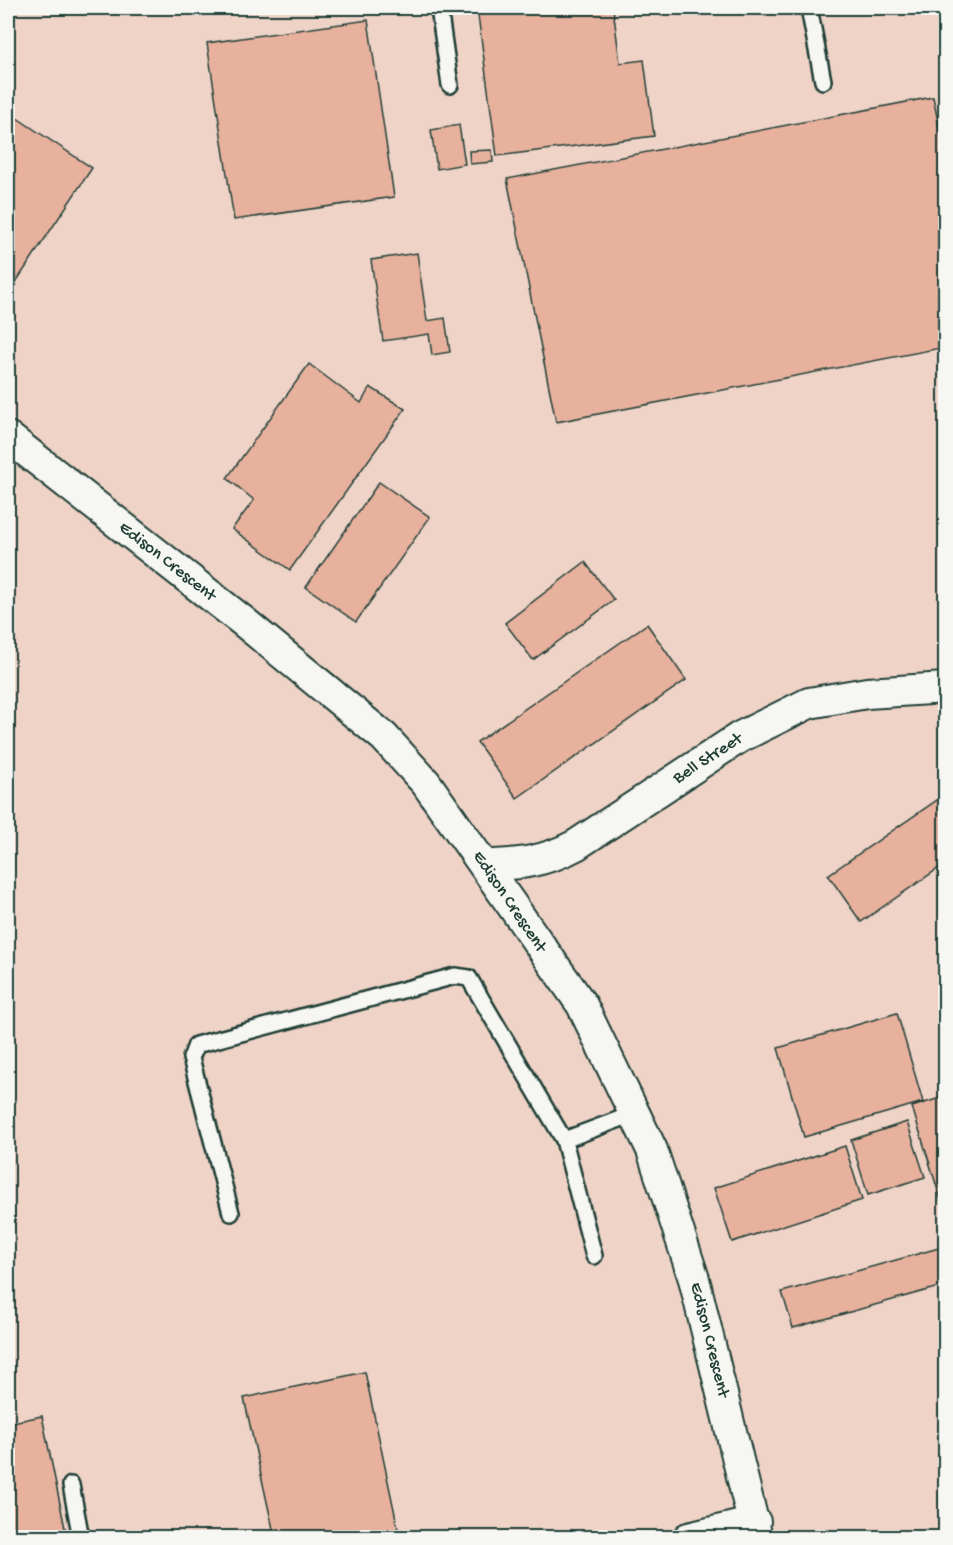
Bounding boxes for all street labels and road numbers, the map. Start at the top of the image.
street label: Edison Crescent [114,517,221,608]
street label: Bell Street [668,728,748,790]
street label: Edison Crescent [467,847,552,958]
street label: Edison Crescent [685,1280,734,1401]

